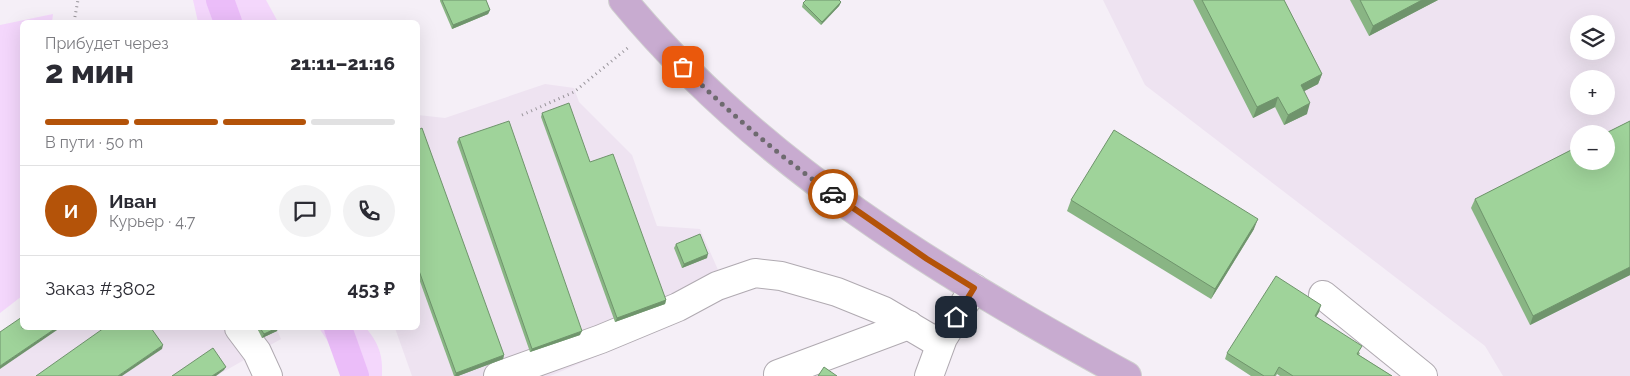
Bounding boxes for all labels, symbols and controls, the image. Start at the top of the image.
map controls [1570,15,1615,170]
button: layers [1570,15,1615,60]
text: Прибудет через [45,34,169,53]
pin [662,46,704,88]
text: 21:11–21:16 [290,52,395,74]
text: 2 мин [45,53,134,90]
icon: bag [669,53,697,81]
button: + [1570,70,1615,115]
button: − [1570,125,1615,170]
text: В пути · 50 m [45,133,143,152]
courier [808,169,858,219]
icon: car [819,180,847,208]
button: chat [279,185,331,237]
button: phone [343,185,395,237]
text: Иван [109,190,157,212]
text: И [64,200,78,222]
text: Курьер · 4.7 [109,212,195,231]
text: Заказ #3802 [45,277,155,299]
text: 453 ₽ [347,277,395,299]
pin [935,296,977,338]
icon: home [942,303,970,331]

